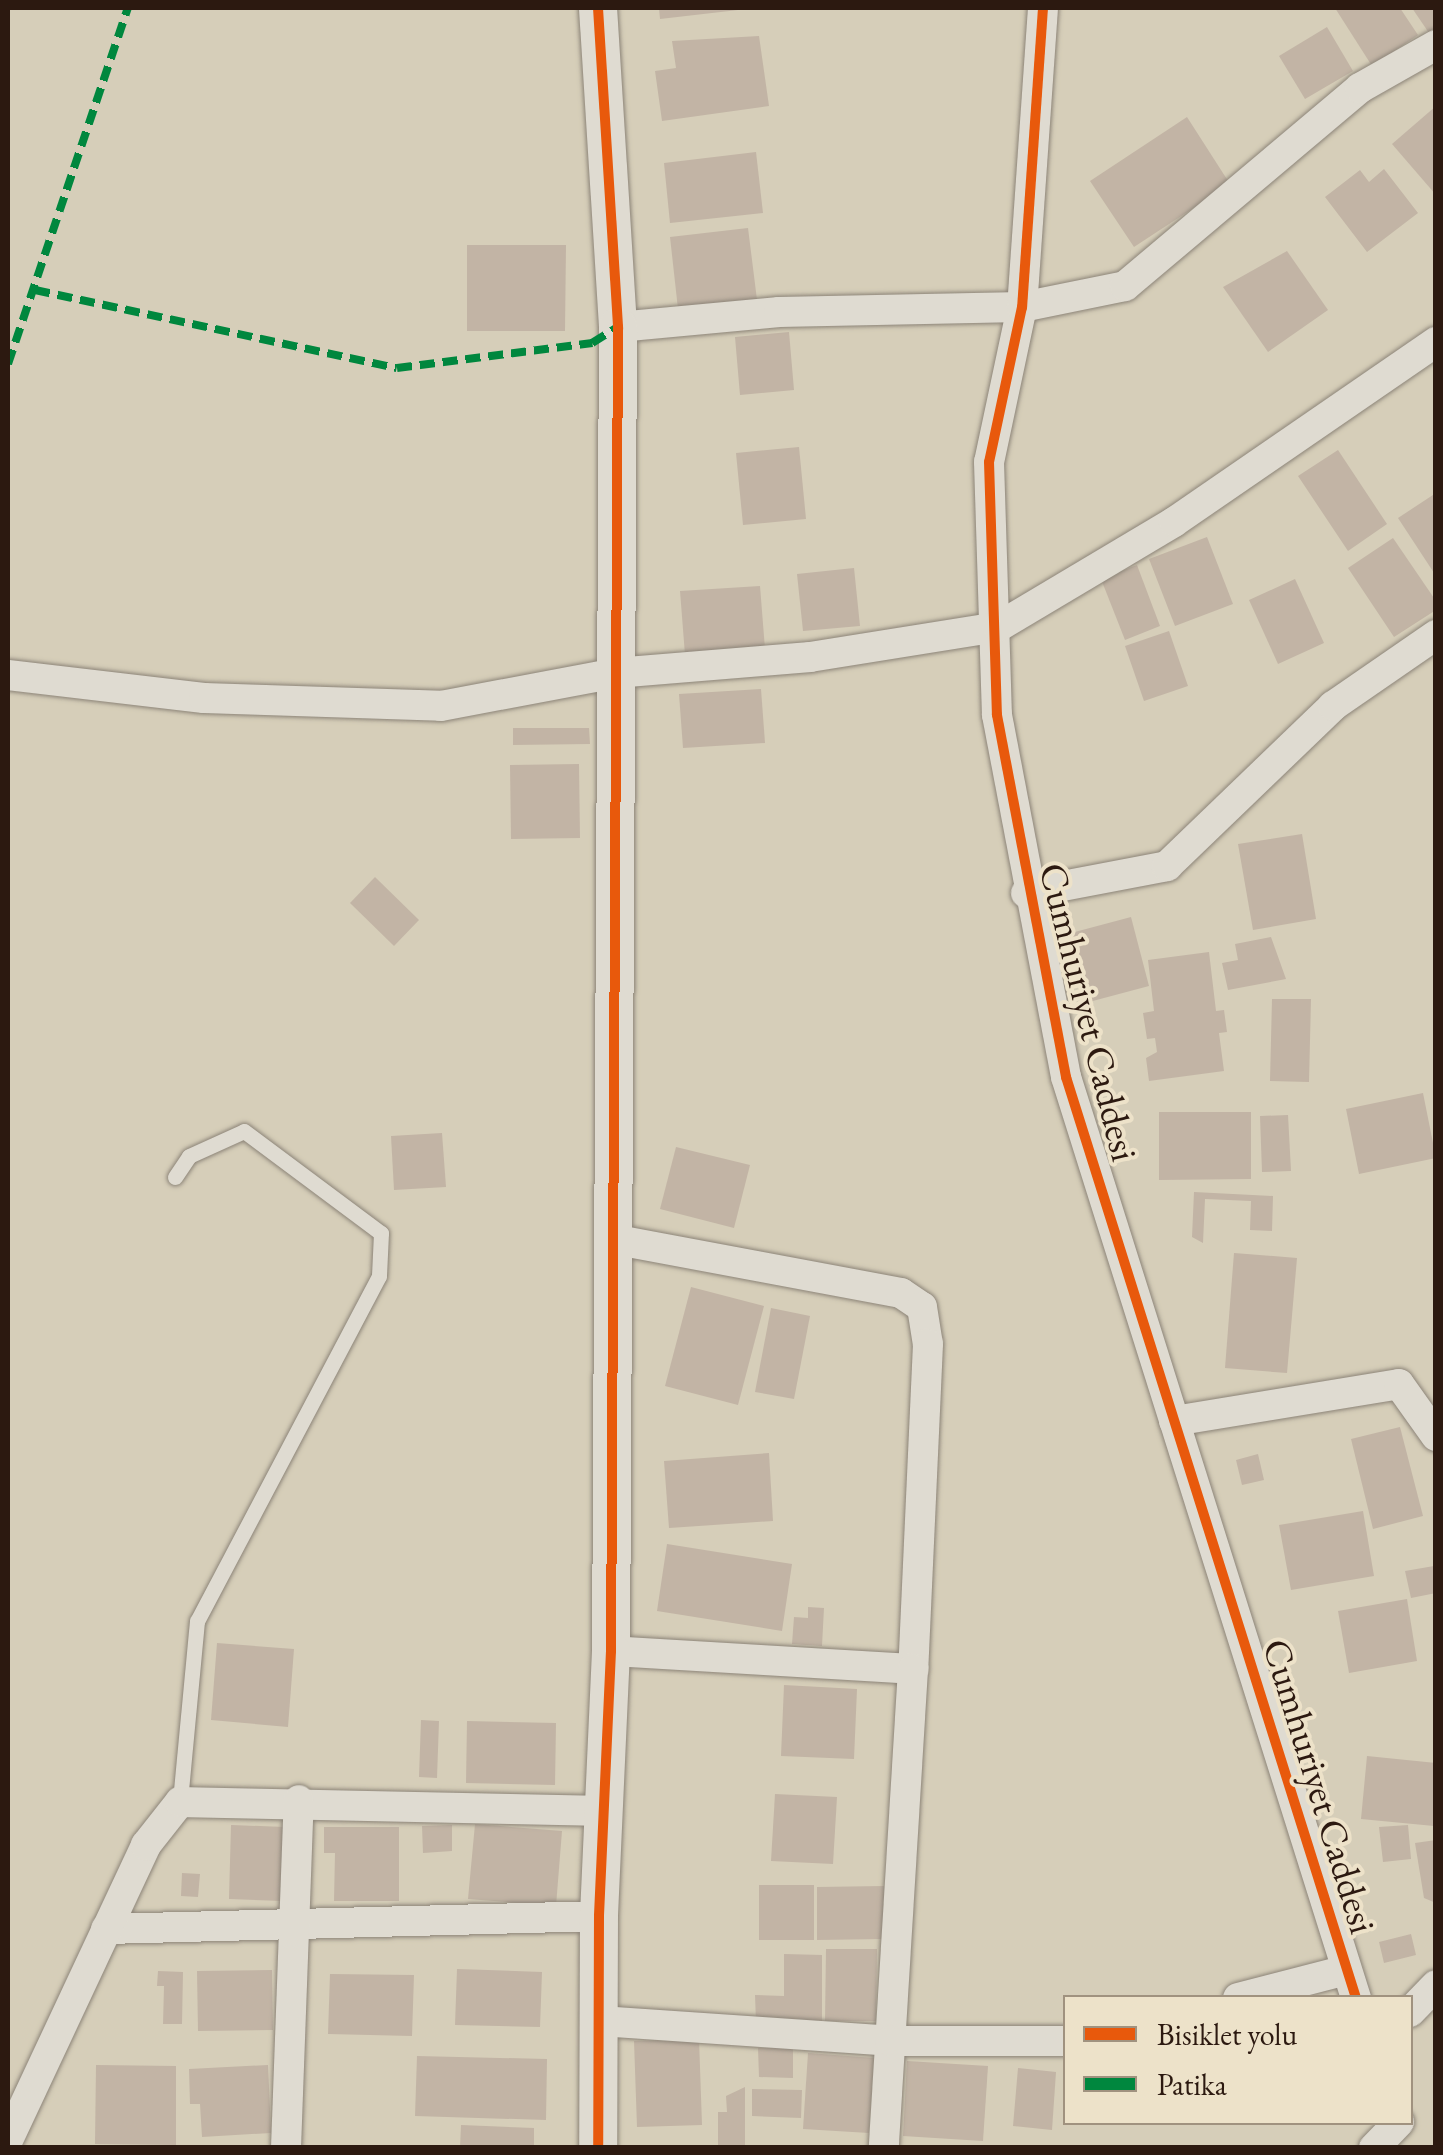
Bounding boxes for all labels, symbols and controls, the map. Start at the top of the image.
street label: Cumhuriyet Caddesi [1030,858,1148,1166]
street label: Cumhuriyet Caddesi [1254,1633,1386,1939]
legend [1063,1995,1413,2125]
text: Bisiklet yolu [1157,2015,1297,2054]
text: Patika [1157,2065,1227,2104]

